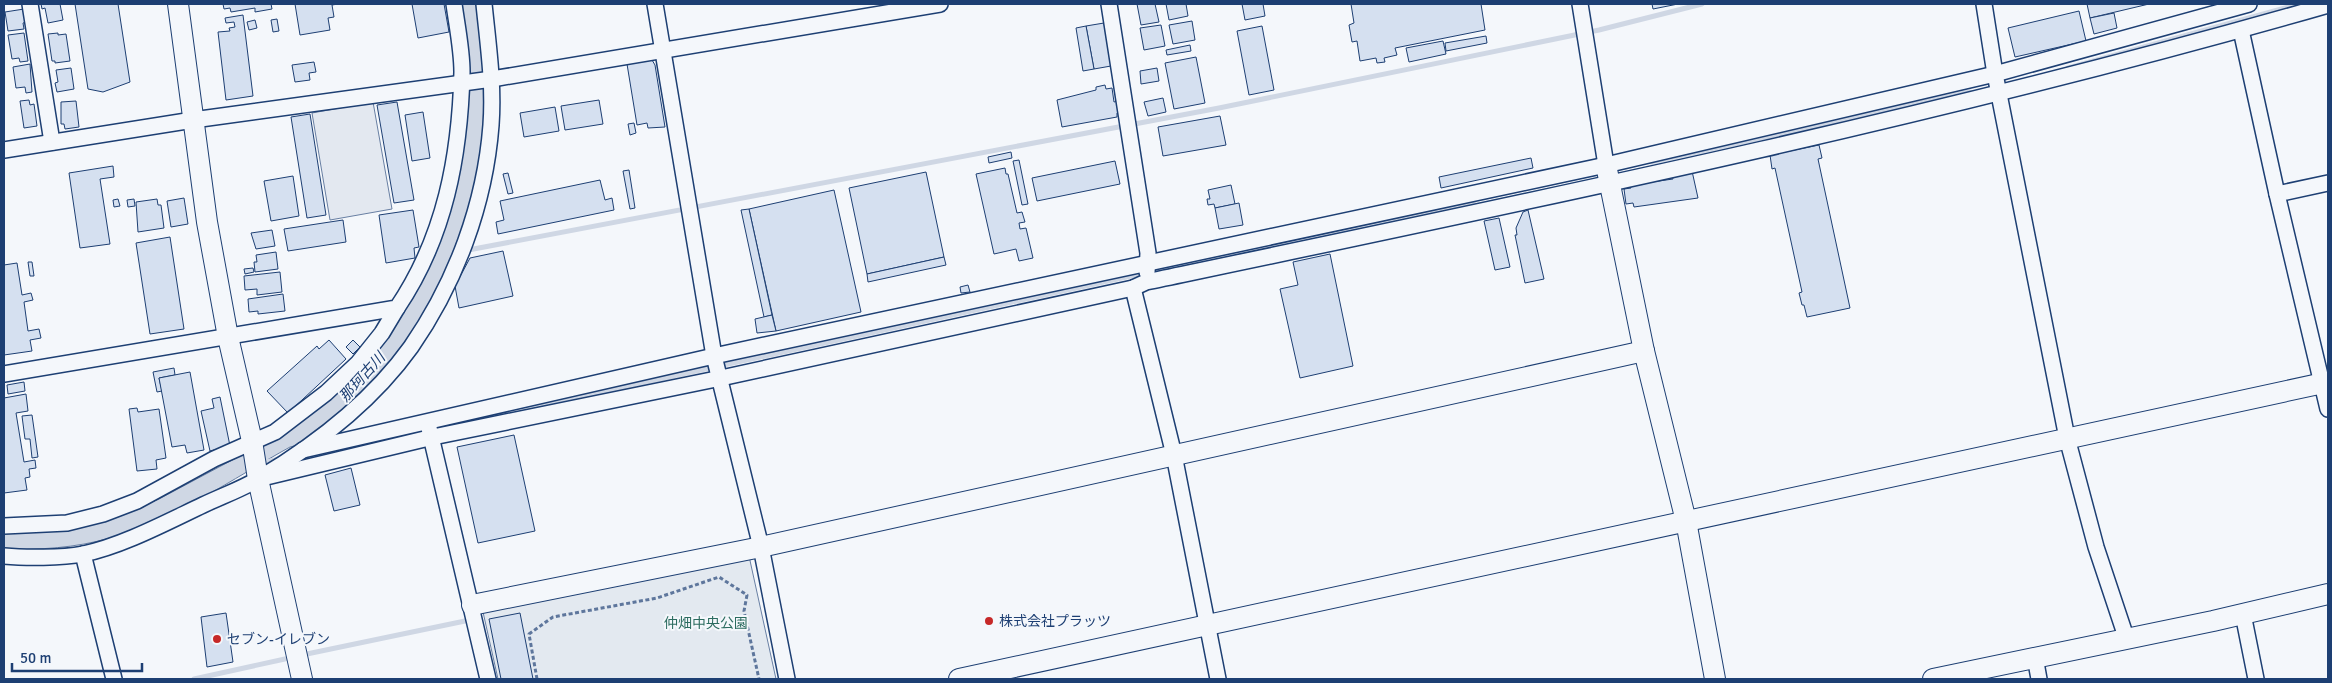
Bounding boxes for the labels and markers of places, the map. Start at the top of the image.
place label: 株式会社プラッツ [999,613,1111,630]
marker: 株式会社プラッツ [983,615,995,627]
place label: セブン-イレブン [227,631,330,648]
marker: セブン-イレブン [211,633,223,645]

